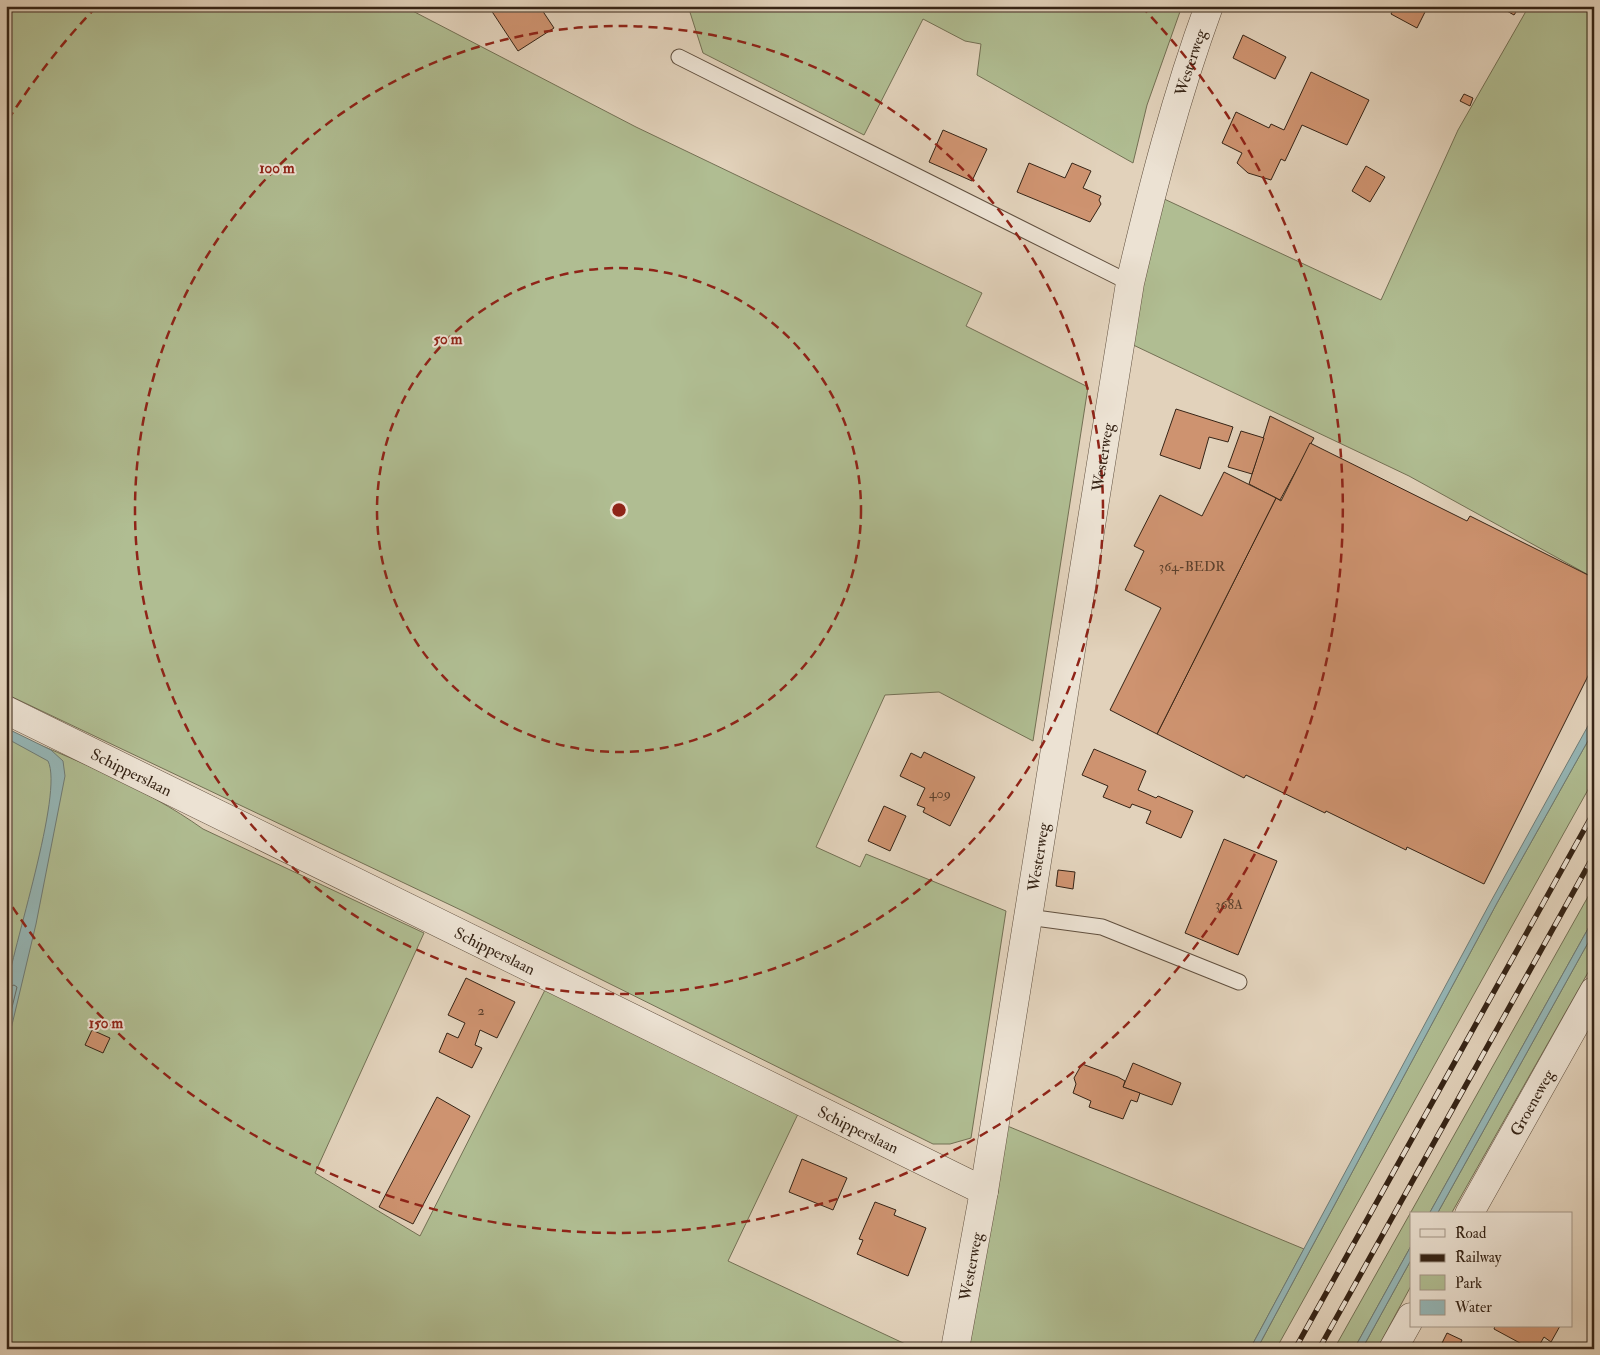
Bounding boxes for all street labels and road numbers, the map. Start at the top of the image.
street label: Westerweg [1170,25,1211,99]
street label: Westerweg [1087,420,1119,494]
street label: Schipperslaan [87,744,175,801]
street label: Westerweg [1023,820,1054,894]
street label: Schipperslaan [451,923,538,980]
street label: Groeneweg [1506,1065,1560,1140]
street label: Schipperslaan [814,1102,902,1158]
street label: Westerweg [955,1230,987,1303]

